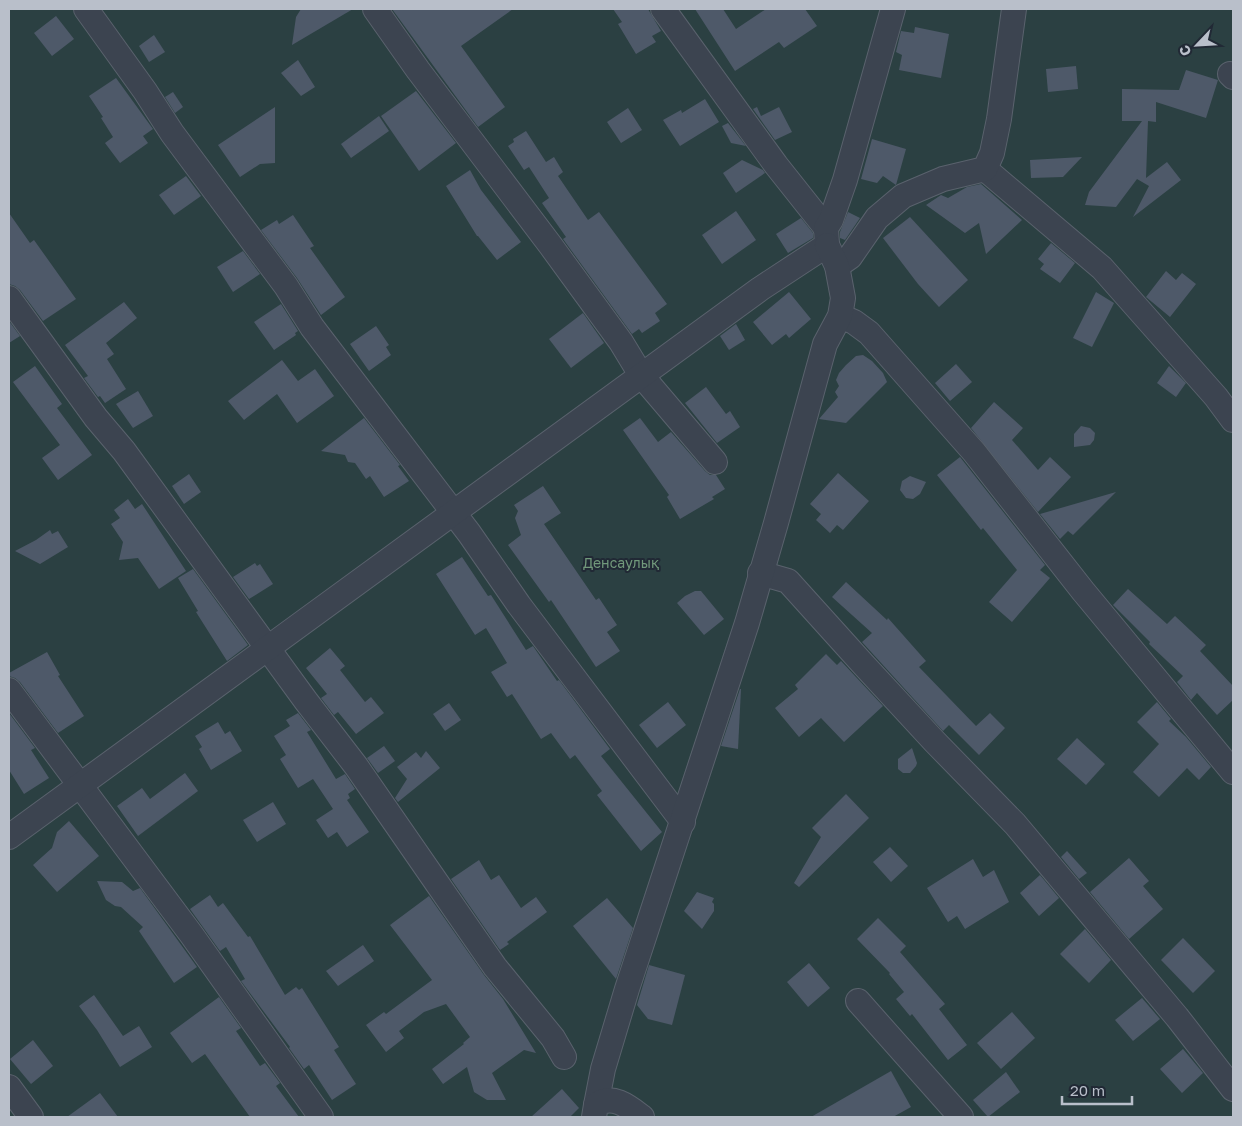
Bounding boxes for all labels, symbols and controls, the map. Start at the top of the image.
north arrow [1172,20,1222,70]
text: С [1175,43,1195,59]
park label: Денсаулық [583,554,659,571]
scale bar [1062,1074,1132,1106]
text: 20 m [1070,1081,1105,1099]

